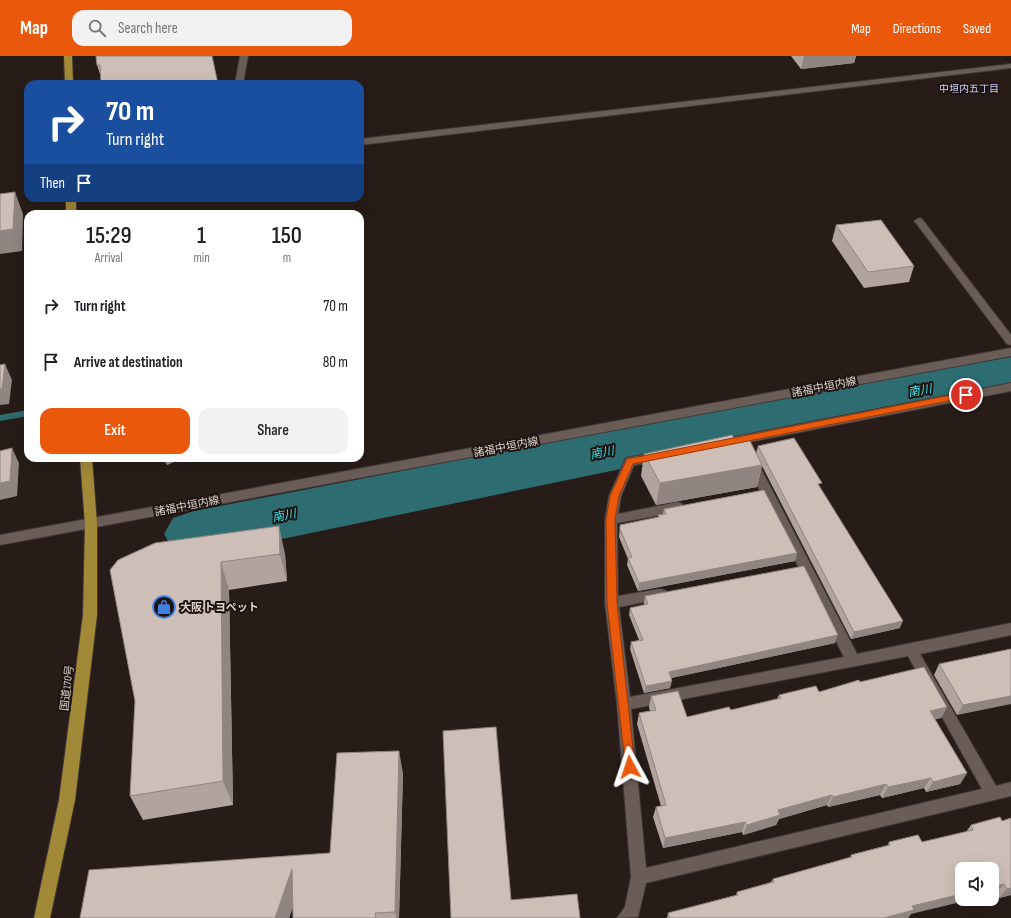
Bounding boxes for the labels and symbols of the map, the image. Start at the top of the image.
district label: 中垣内五丁目 [939,83,999,95]
street label: 諸福中垣内線 [790,374,858,400]
pin [949,378,983,412]
water label: 南川 [907,381,935,400]
street label: 諸福中垣内線 [472,434,540,460]
water label: 南川 [589,443,617,463]
street label: 諸福中垣内線 [153,493,221,519]
water label: 南川 [271,506,299,526]
shop icon: 大阪 トヨペット [151,594,177,620]
place label: 大阪 トヨペット [180,601,259,614]
street label: 国道170号 [58,664,76,712]
position arrow [609,746,651,788]

